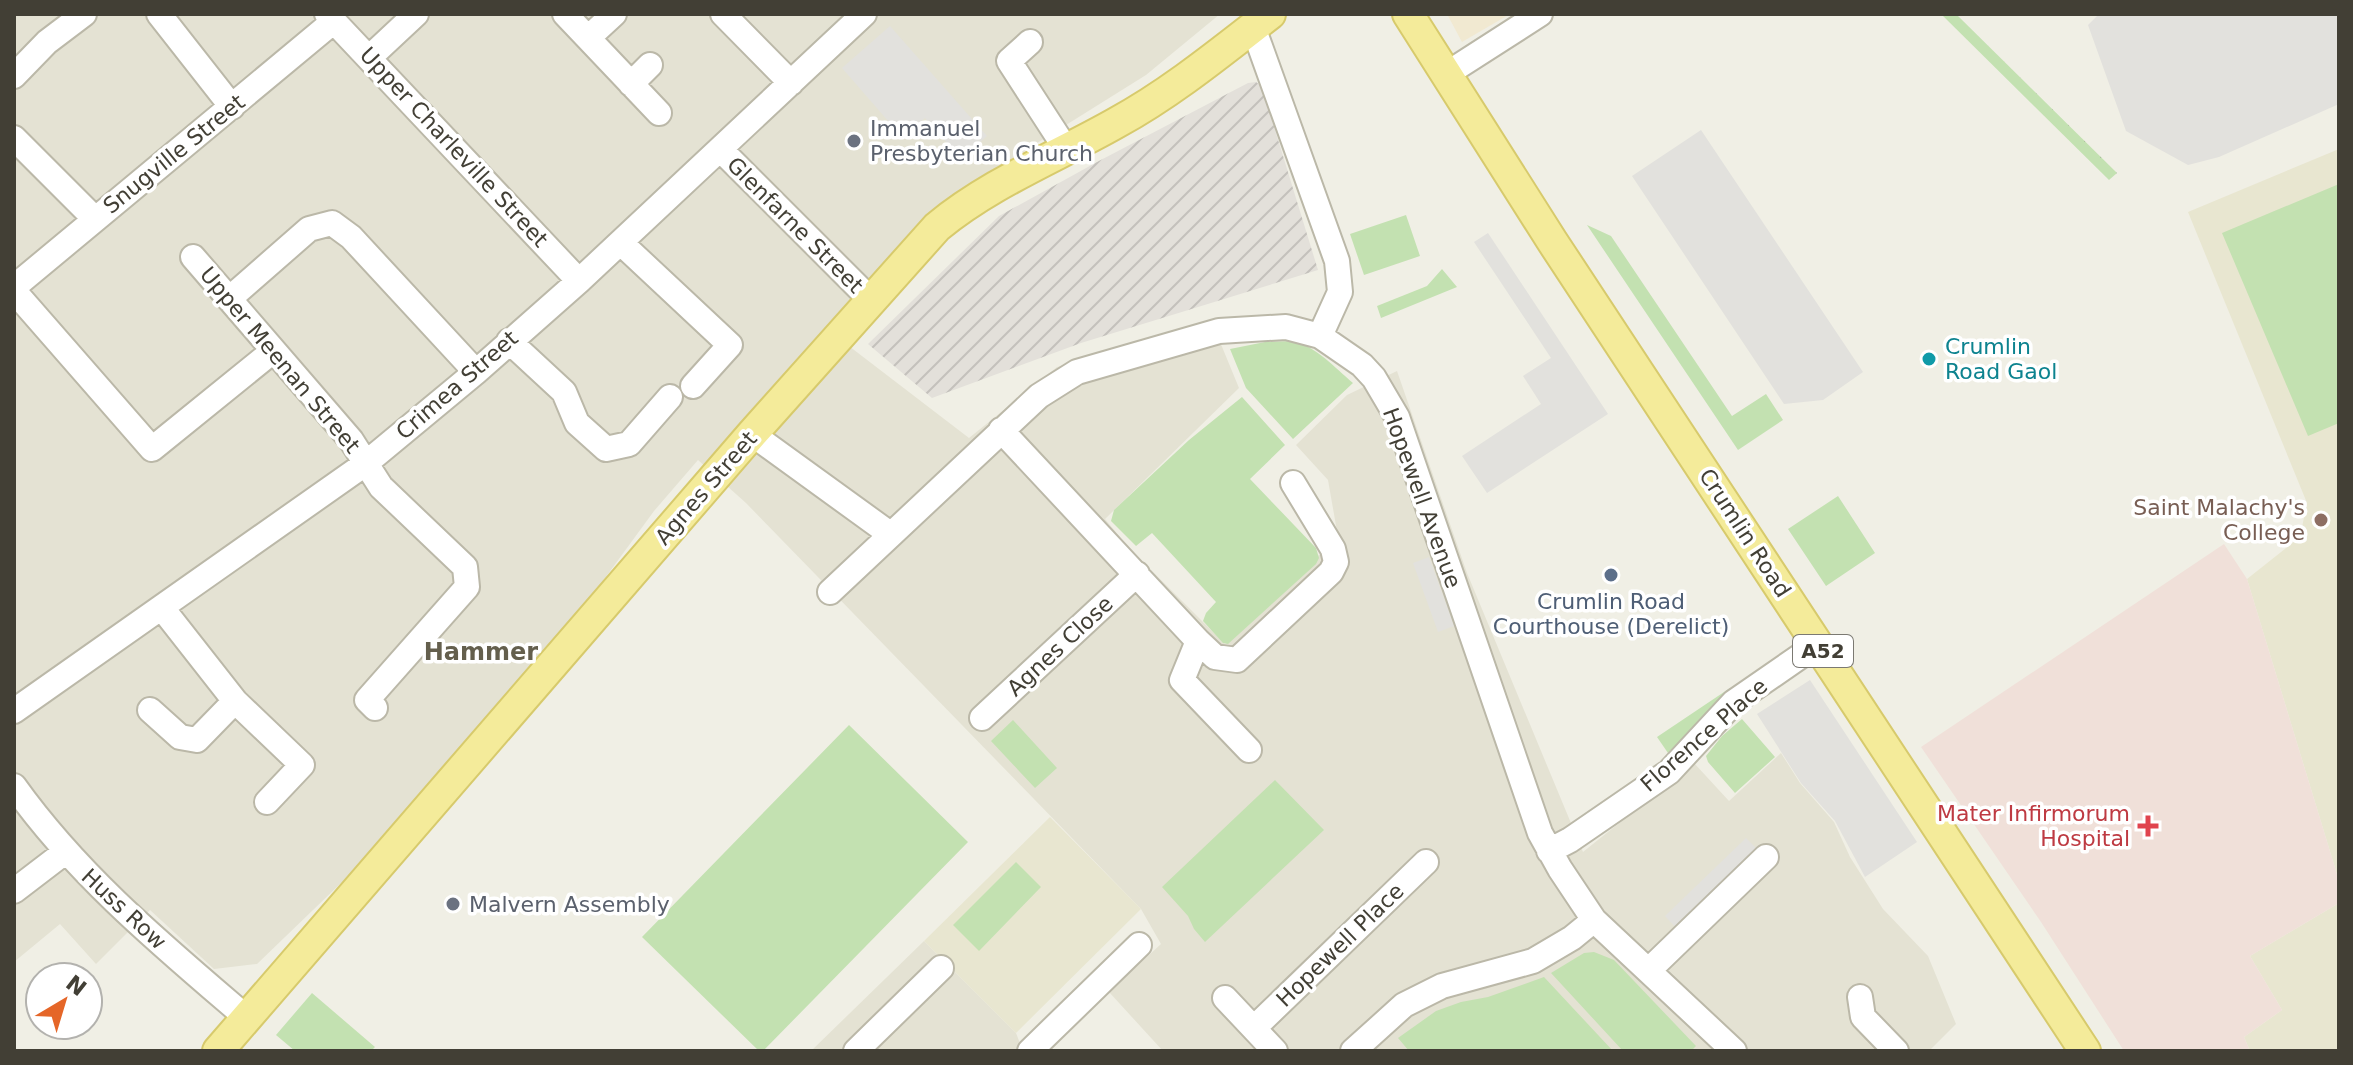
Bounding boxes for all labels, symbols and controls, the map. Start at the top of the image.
street label: Upper Charleville Street [355,42,553,252]
street label: Snugville Street [98,89,250,219]
place label: Immanuel Presbyterian Church [870,116,1093,166]
marker: Immanuel Presbyterian Church [845,132,863,150]
street label: Glenfarne Street [722,152,868,298]
street label: Upper Meenan Street [195,262,365,458]
street label: Crimea Street [391,325,523,445]
place label: Crumlin Road Gaol [1945,334,2057,384]
marker: Crumlin Road Gaol [1920,350,1938,368]
street label: Hopewell Avenue [1378,404,1466,592]
street label: Agnes Street [650,426,762,550]
street label: Crumlin Road [1694,464,1796,602]
place label: Saint Malachy's College [2133,495,2305,545]
marker: Saint Malachy's College [2312,511,2330,529]
marker: Crumlin Road Courthouse (Derelict) [1602,566,1620,584]
place label: Crumlin Road Courthouse (Derelict) [1493,589,1729,639]
street label: Agnes Close [1002,591,1118,701]
road number: A52 [1793,635,1853,667]
district label: Hammer [424,638,538,666]
street label: Florence Place [1636,673,1772,797]
place label: Mater Infirmorum Hospital [1937,801,2130,851]
marker: Mater Infirmorum Hospital [2137,815,2159,837]
street label: Huss Row [77,864,171,954]
street label: Hopewell Place [1271,878,1409,1012]
place label: Malvern Assembly [469,892,670,917]
marker: Malvern Assembly [444,895,462,913]
north arrow [24,961,104,1041]
text: N [61,970,91,1001]

